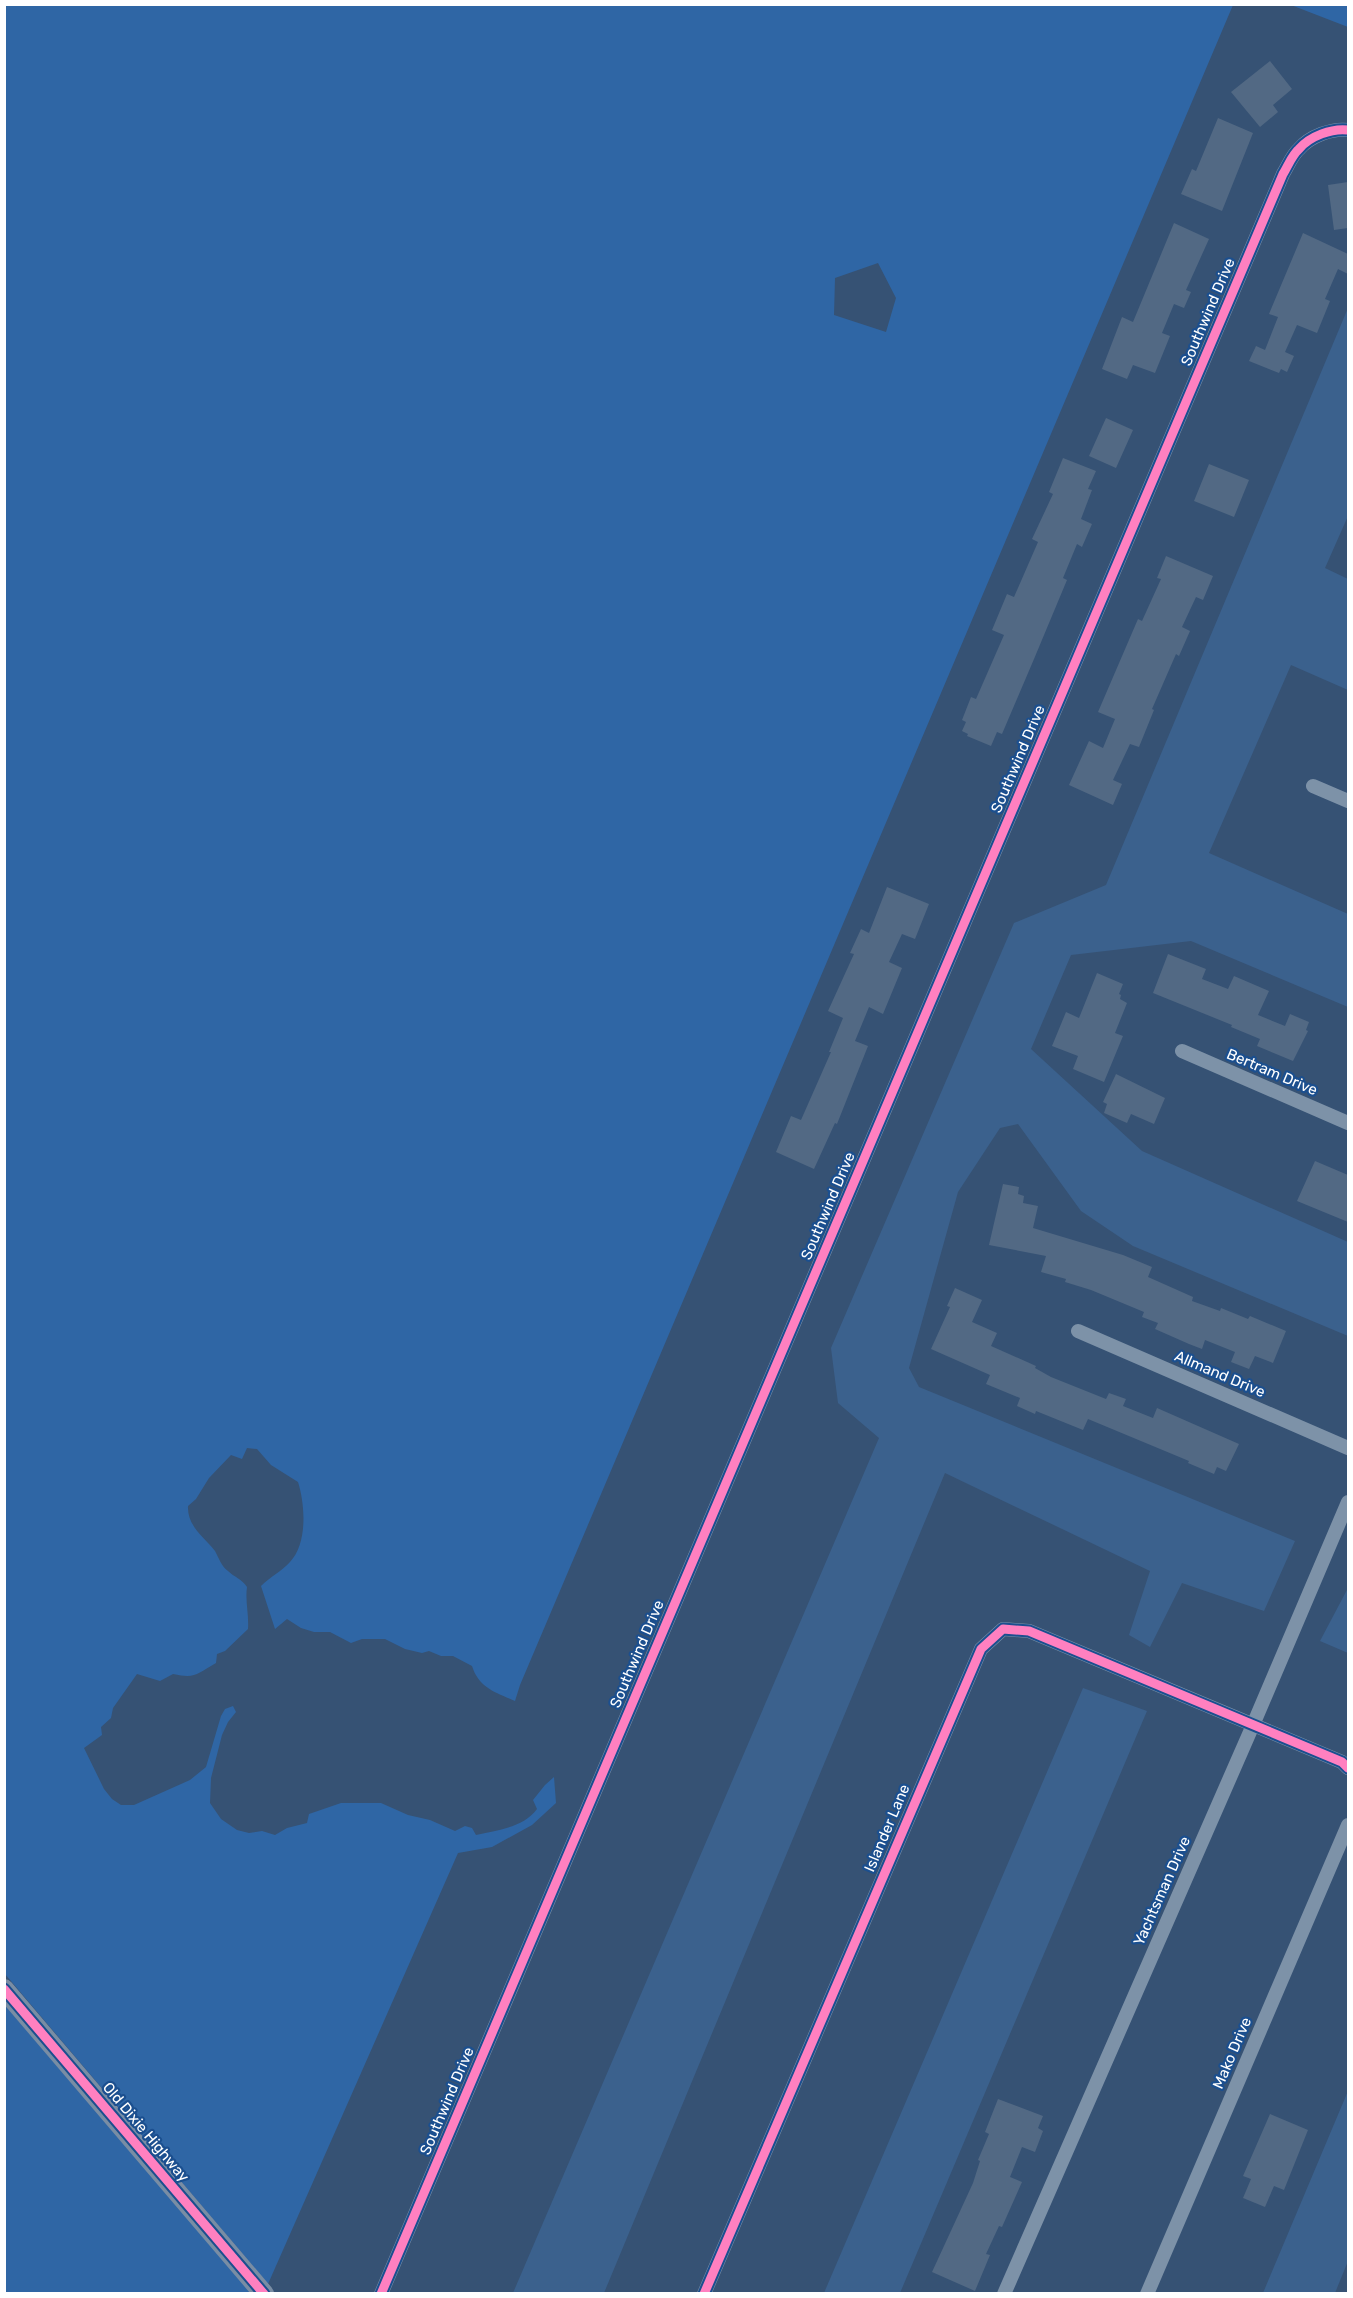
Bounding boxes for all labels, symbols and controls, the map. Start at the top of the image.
street label: Southwind Drive [1177,255,1239,369]
street label: Southwind Drive [987,702,1049,816]
street label: Bertram Drive [1224,1045,1320,1099]
street label: Southwind Drive [797,1149,859,1263]
street label: Allmand Drive [1172,1347,1268,1401]
street label: Southwind Drive [606,1597,668,1711]
street label: Islander Lane [860,1782,914,1874]
street label: Yachtsman Drive [1130,1834,1194,1948]
street label: Mako Drive [1209,2015,1255,2091]
street label: Southwind Drive [416,2044,478,2158]
street label: Old Dixie Highway [99,2078,193,2186]

